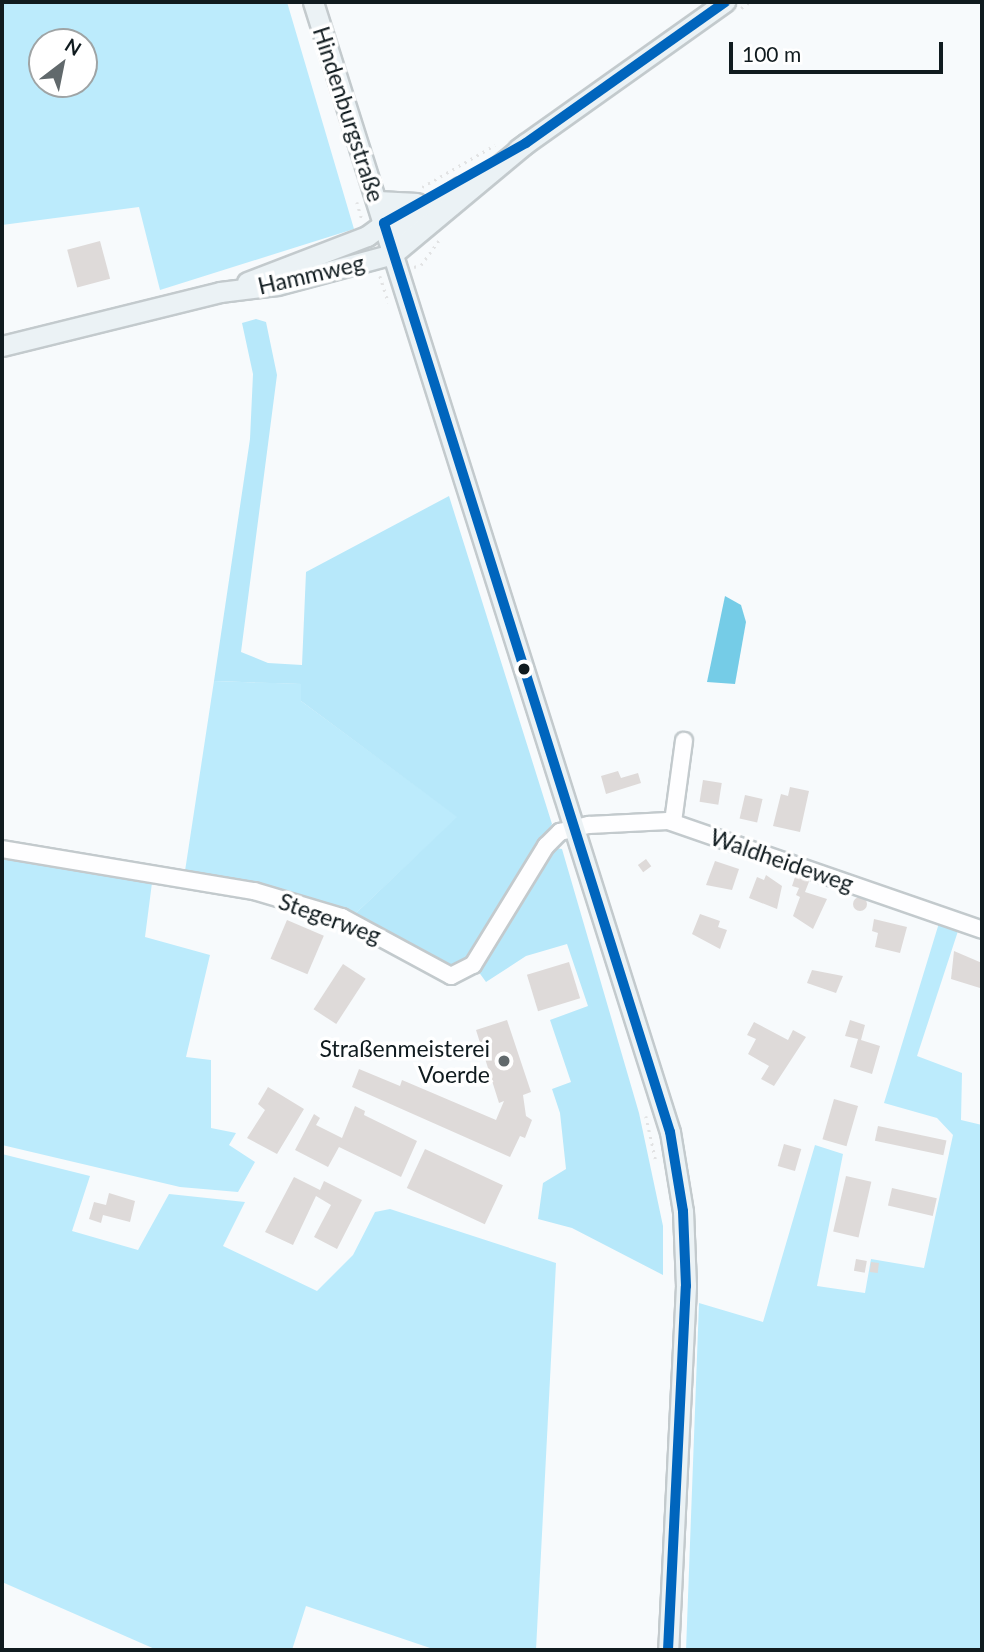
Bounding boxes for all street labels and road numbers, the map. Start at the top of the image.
street label: Hindenburgstraße [308,23,390,205]
street label: Hammweg [255,248,367,300]
street label: Waldheideweg [707,823,857,897]
street label: Stegerweg [275,887,385,949]

